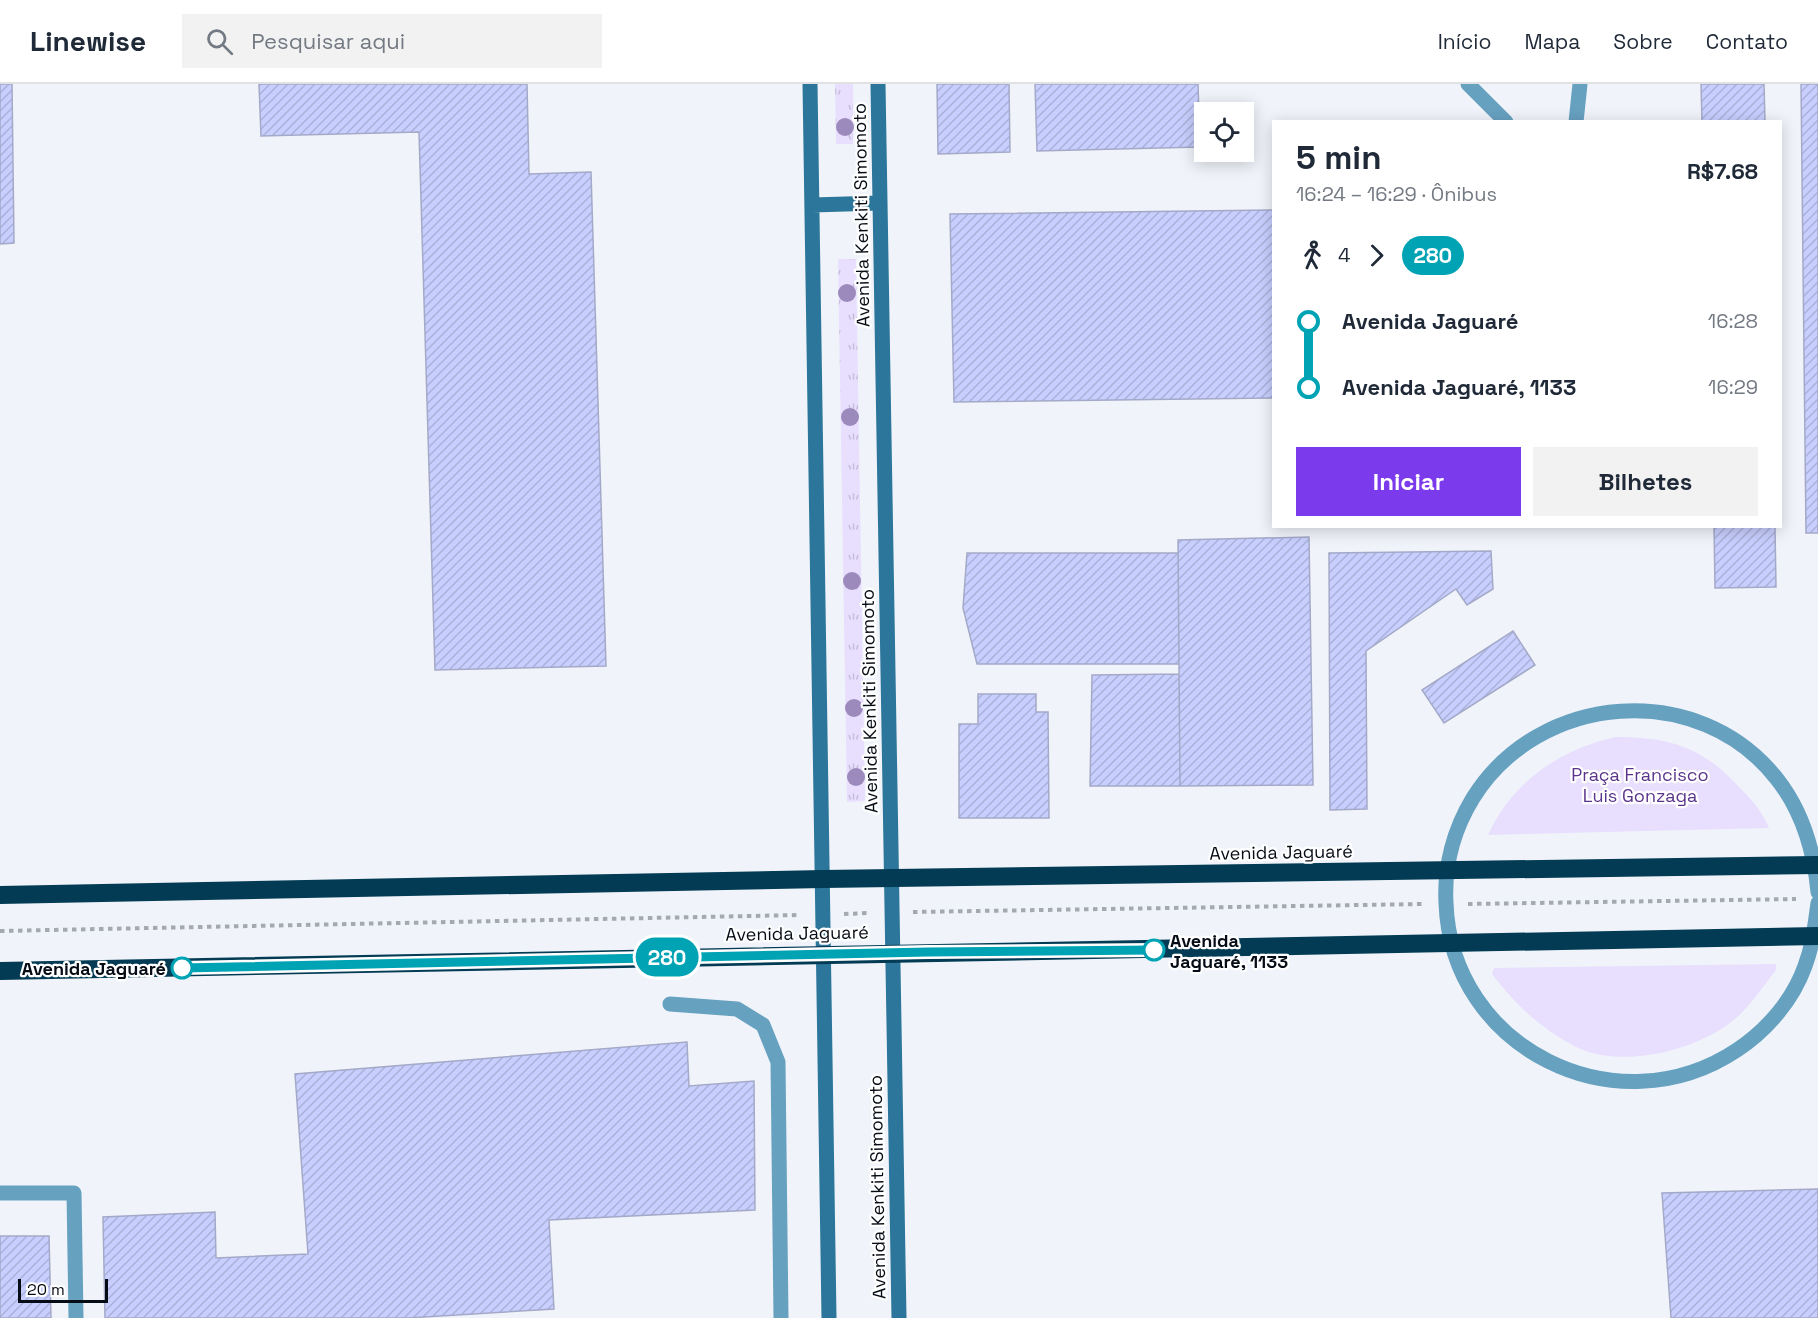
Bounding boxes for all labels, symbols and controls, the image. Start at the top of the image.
search box [182,14,602,68]
text: Linewise [30,23,146,59]
icon: search [203,25,236,58]
text: Pesquisar aqui [251,27,405,55]
text: Início [1438,28,1491,55]
text: Mapa [1524,28,1580,55]
text: Sobre [1613,28,1673,55]
text: Contato [1706,28,1788,55]
map controls [1194,102,1254,162]
button: locate [1194,102,1254,162]
street label: Avenida Kenkiti Simomoto [848,103,874,327]
text: 5 min [1296,137,1381,179]
text: R$7.68 [1687,157,1758,185]
text: 16:24 – 16:29 · Ônibus [1296,181,1497,207]
icon: walk [1296,239,1329,272]
icon: forward [1360,239,1393,272]
text: 4 [1338,242,1351,268]
text: 280 [1414,242,1452,269]
text: Avenida Jaguaré [1342,307,1518,335]
text: 16:28 [1708,308,1758,334]
text: Avenida Jaguaré, 1133 [1342,373,1576,401]
text: 16:29 [1708,374,1758,400]
button: Iniciar [1296,447,1521,516]
button: Bilhetes [1533,447,1758,516]
street label: Avenida Kenkiti Simomoto [856,589,882,813]
park label: Praça Francisco Luis Gonzaga [1571,763,1709,807]
street label: Avenida Jaguaré [1209,839,1353,865]
street label: Avenida Jaguaré [725,920,869,946]
place label: Avenida Jaguaré, 1133 [1170,929,1288,973]
line badge: 280 [632,938,702,976]
marker: Avenida Jaguaré, 1133 [1143,939,1165,961]
text: 280 [648,944,686,971]
place label: Avenida Jaguaré [22,957,166,980]
marker: Avenida Jaguaré [171,957,193,979]
street label: Avenida Kenkiti Simomoto [864,1075,890,1299]
scale bar [18,1276,108,1304]
text: 20 m [27,1279,65,1300]

